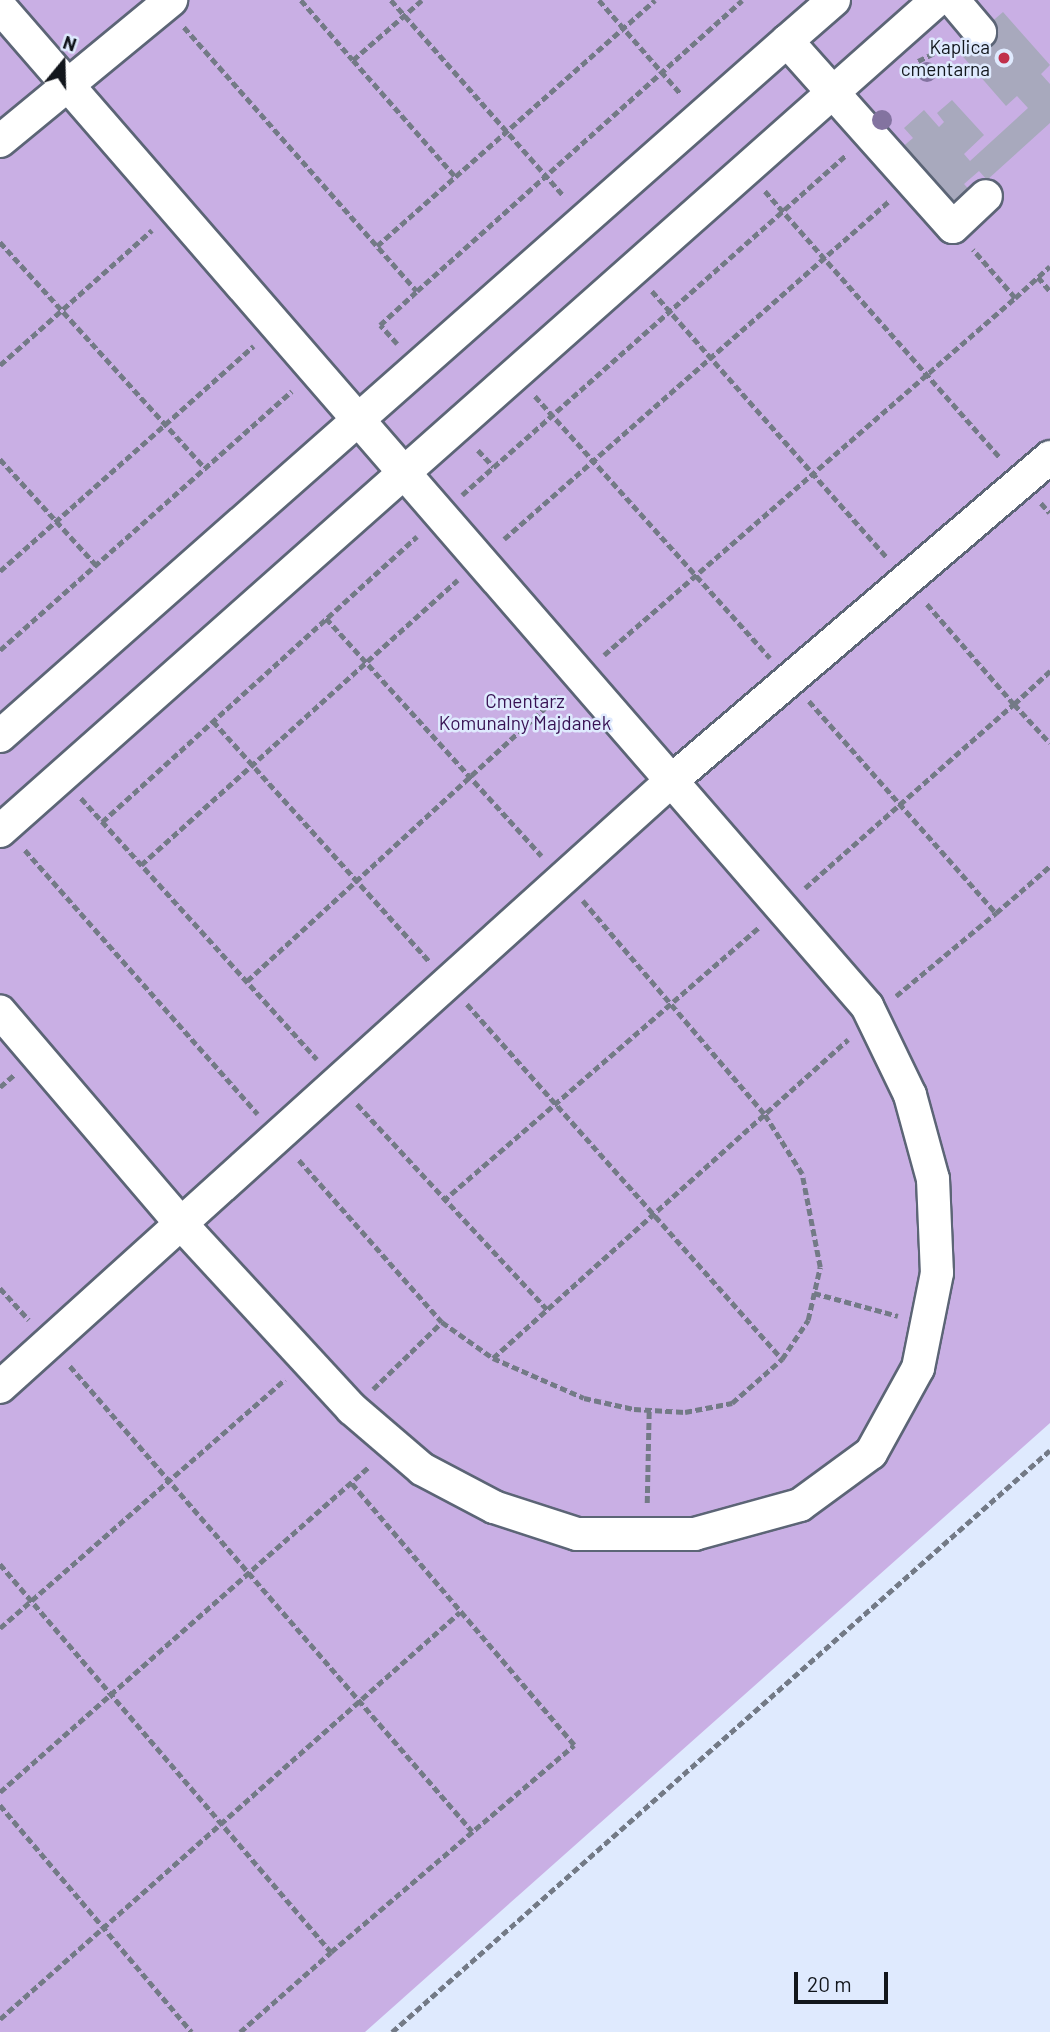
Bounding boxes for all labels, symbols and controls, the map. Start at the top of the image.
north arrow [28,28,98,98]
text: N [60,30,80,56]
place label: Kaplica cmentarna [901,36,990,80]
marker: Kaplica cmentarna [996,50,1012,66]
park label: Cmentarz Komunalny Majdanek [439,690,611,734]
scale bar [798,1958,892,2002]
text: 20 m [807,1971,852,1996]

